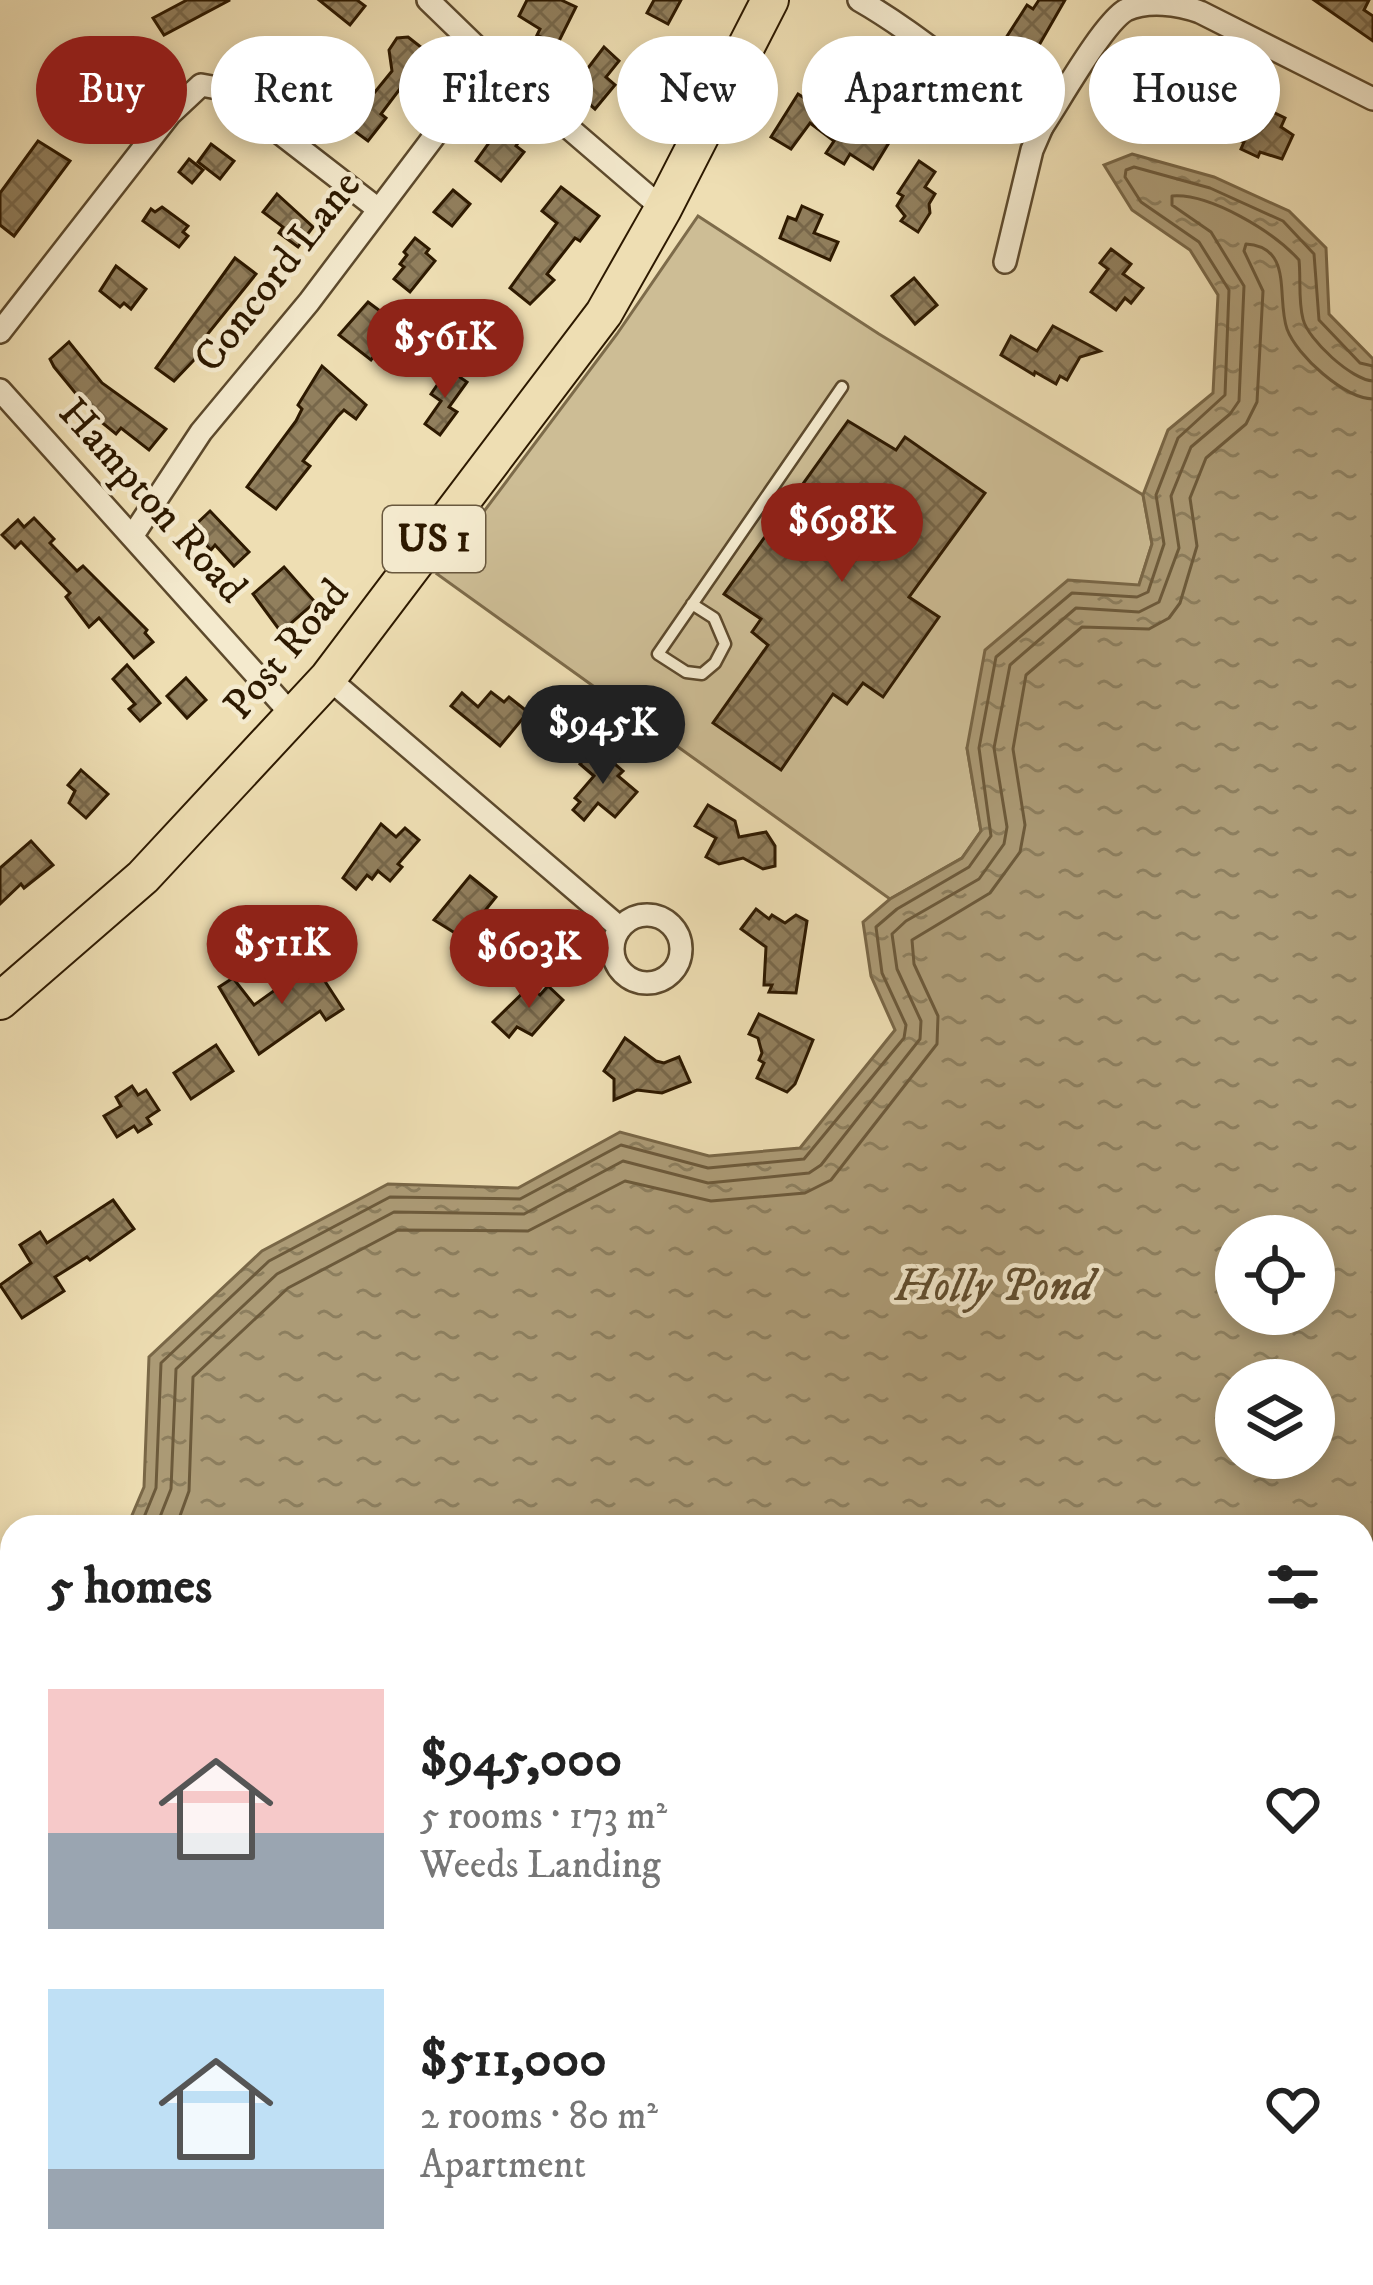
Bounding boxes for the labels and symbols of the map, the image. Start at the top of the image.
street label: Concord Lane [183,161,373,383]
pin: $561K [361,299,529,401]
street label: Hampton Road [47,388,258,614]
pin: $698K [758,483,926,585]
road number: US 1 [383,506,485,572]
street label: Post Road [213,569,361,731]
pin: $945K [519,685,687,787]
pin: $511K [198,905,366,1007]
pin: $603K [445,909,613,1011]
water label: Holly Pond [894,1259,1100,1315]

